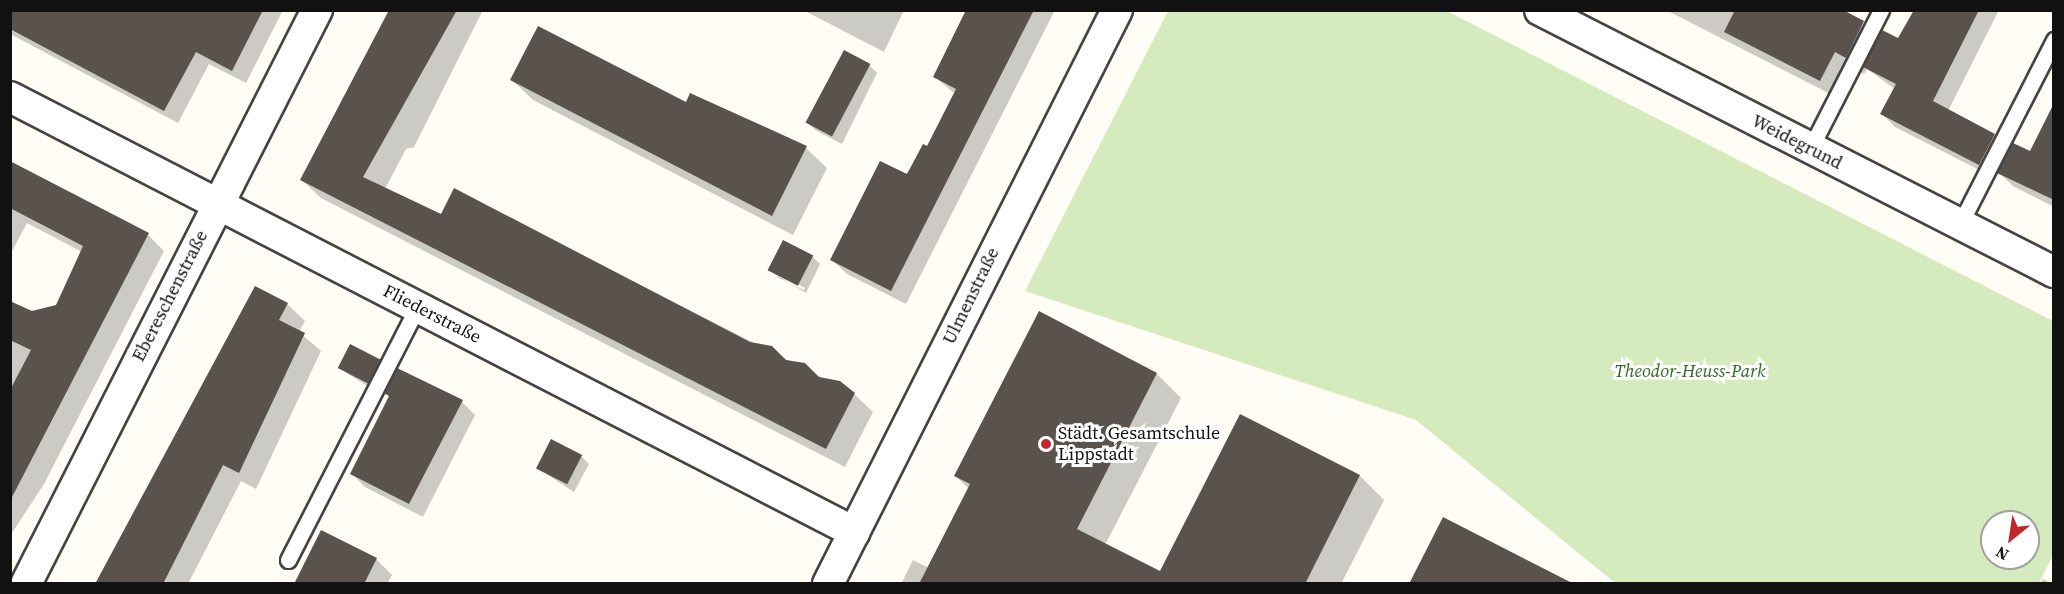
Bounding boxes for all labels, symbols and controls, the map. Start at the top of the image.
street label: Weidegrund [1748,110,1846,174]
street label: Ebereschenstraße [128,227,212,365]
street label: Ulmenstraße [938,244,1004,348]
street label: Fliederstraße [379,280,485,348]
park label: Theodor-Heuss-Park [1615,360,1765,382]
place label: Städt. Gesamtschule Lippstadt [1058,423,1220,466]
marker: Städt. Gesamtschule Lippstadt [1039,437,1053,451]
north arrow [1980,510,2040,570]
text: N [1991,541,2013,566]

